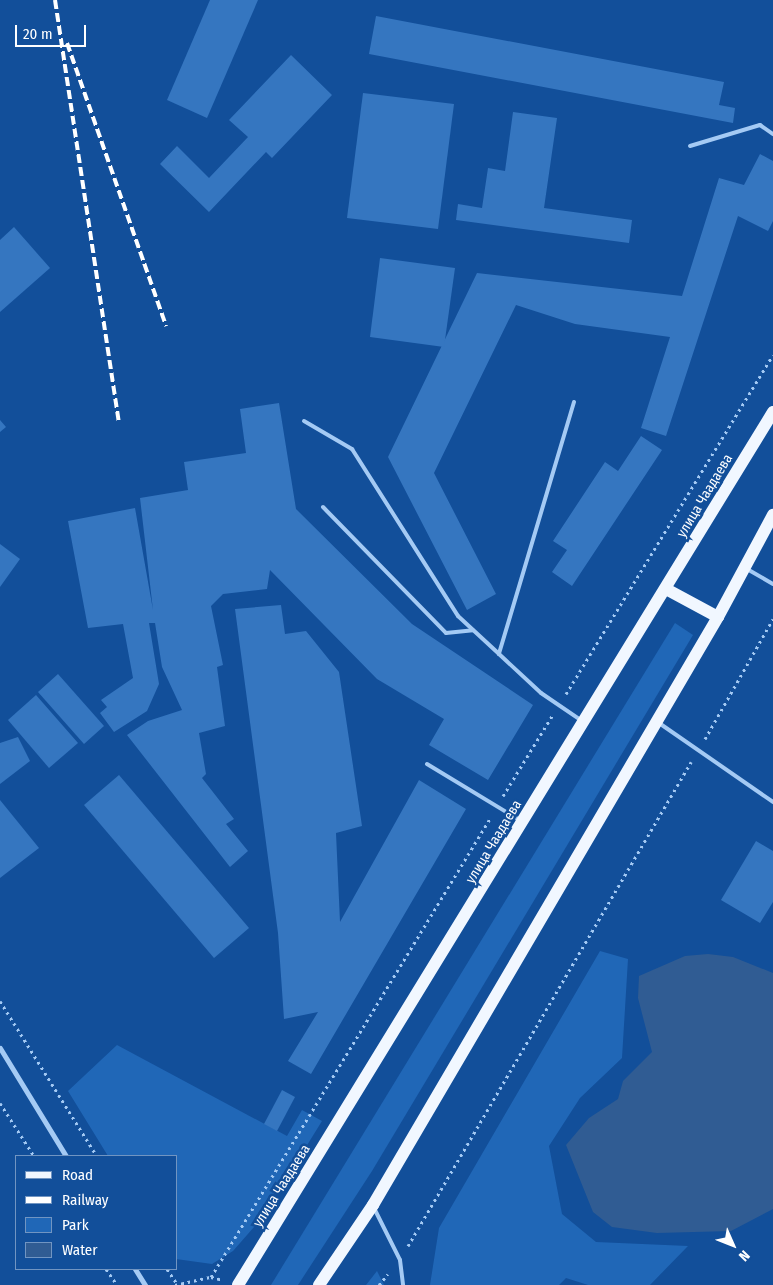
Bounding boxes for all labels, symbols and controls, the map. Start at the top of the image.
scale bar [18,15,89,47]
text: 20 m [23,25,53,43]
street label: улица Чаадаева [674,451,736,541]
street label: улица Чаадаева [463,797,525,887]
street label: улица Чаадаева [250,1142,314,1230]
legend [15,1155,178,1270]
text: Road [62,1166,93,1184]
text: Railway [62,1191,109,1209]
text: Park [62,1216,89,1234]
north arrow [708,1220,758,1270]
text: Water [62,1241,97,1259]
text: N [735,1247,753,1265]

